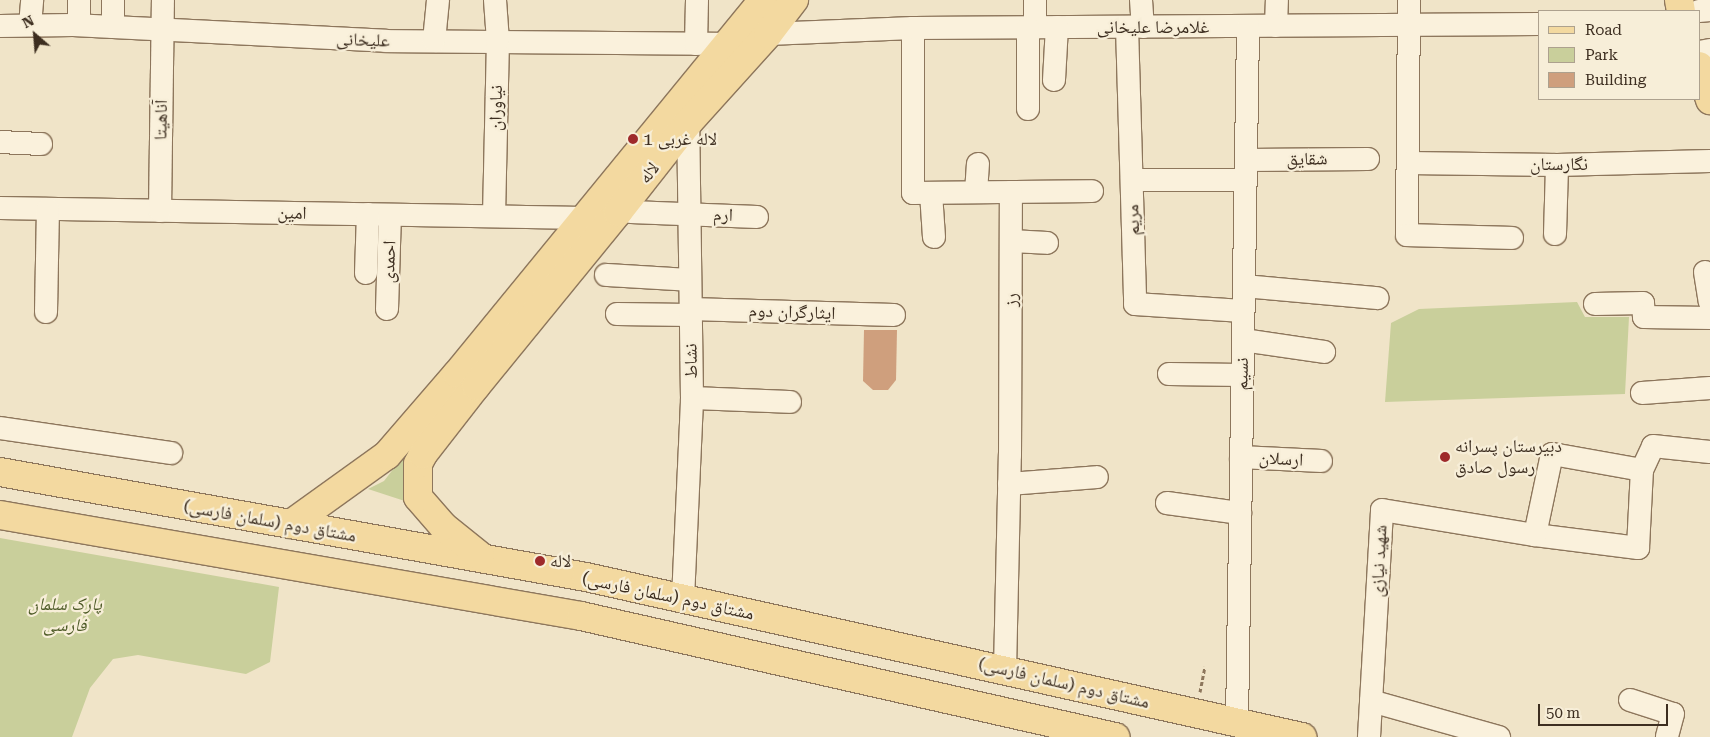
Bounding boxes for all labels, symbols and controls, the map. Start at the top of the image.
north arrow [10,10,60,60]
legend [1538,10,1700,100]
text: N [20,12,37,31]
street label: غلامرضا علیخانی [1097,16,1209,38]
text: Road [1585,21,1622,39]
street label: علیخانی [336,28,390,52]
text: Park [1585,46,1618,64]
text: Building [1585,71,1646,89]
street label: نیاوران [485,85,507,131]
street label: آناهیتا [150,100,172,140]
place label: لاله غربی 1 [643,128,717,150]
marker: لاله غربی 1 [627,133,639,145]
street label: شقایق [1286,148,1328,170]
street label: نگارستان [1530,153,1588,175]
street label: لاله [634,158,664,188]
street label: امین [277,202,307,224]
street label: ارم [713,204,733,226]
street label: مریم [1122,204,1144,236]
street label: احمدی [377,240,401,284]
street label: رز [1000,293,1022,307]
street label: ایثارگران دوم [748,300,836,324]
street label: نشاط [680,343,702,379]
street label: نسیم [1231,357,1253,391]
place label: دبیرستان پسرانه رسول صادق [1455,436,1562,478]
street label: ارسلان [1258,447,1304,471]
marker: دبیرستان پسرانه رسول صادق [1439,451,1451,463]
street label: مشتاق دوم (سلمان فارسی) [182,495,358,547]
street label: شهید نیازی [1366,524,1392,598]
place label: لاله [550,550,571,572]
marker: لاله [534,555,546,567]
street label: مشتاق دوم (سلمان فارسی) [580,567,756,625]
park label: پارک سلمان فارسی [28,594,102,636]
street label: مشتاق دوم (سلمان فارسی) [976,653,1152,713]
scale bar [1540,694,1670,726]
text: 50 m [1546,704,1580,722]

